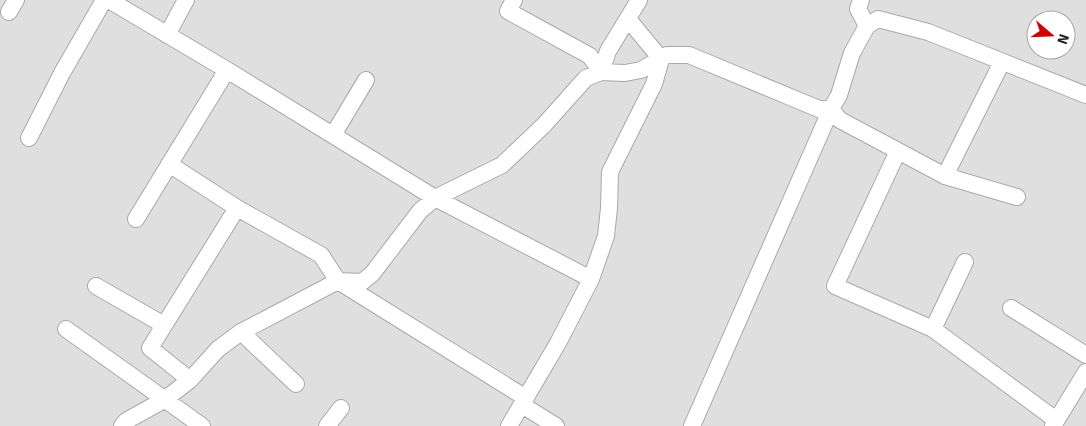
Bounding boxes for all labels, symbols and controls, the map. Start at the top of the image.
north arrow [1026,10,1076,60]
text: N [1053,32,1072,46]

